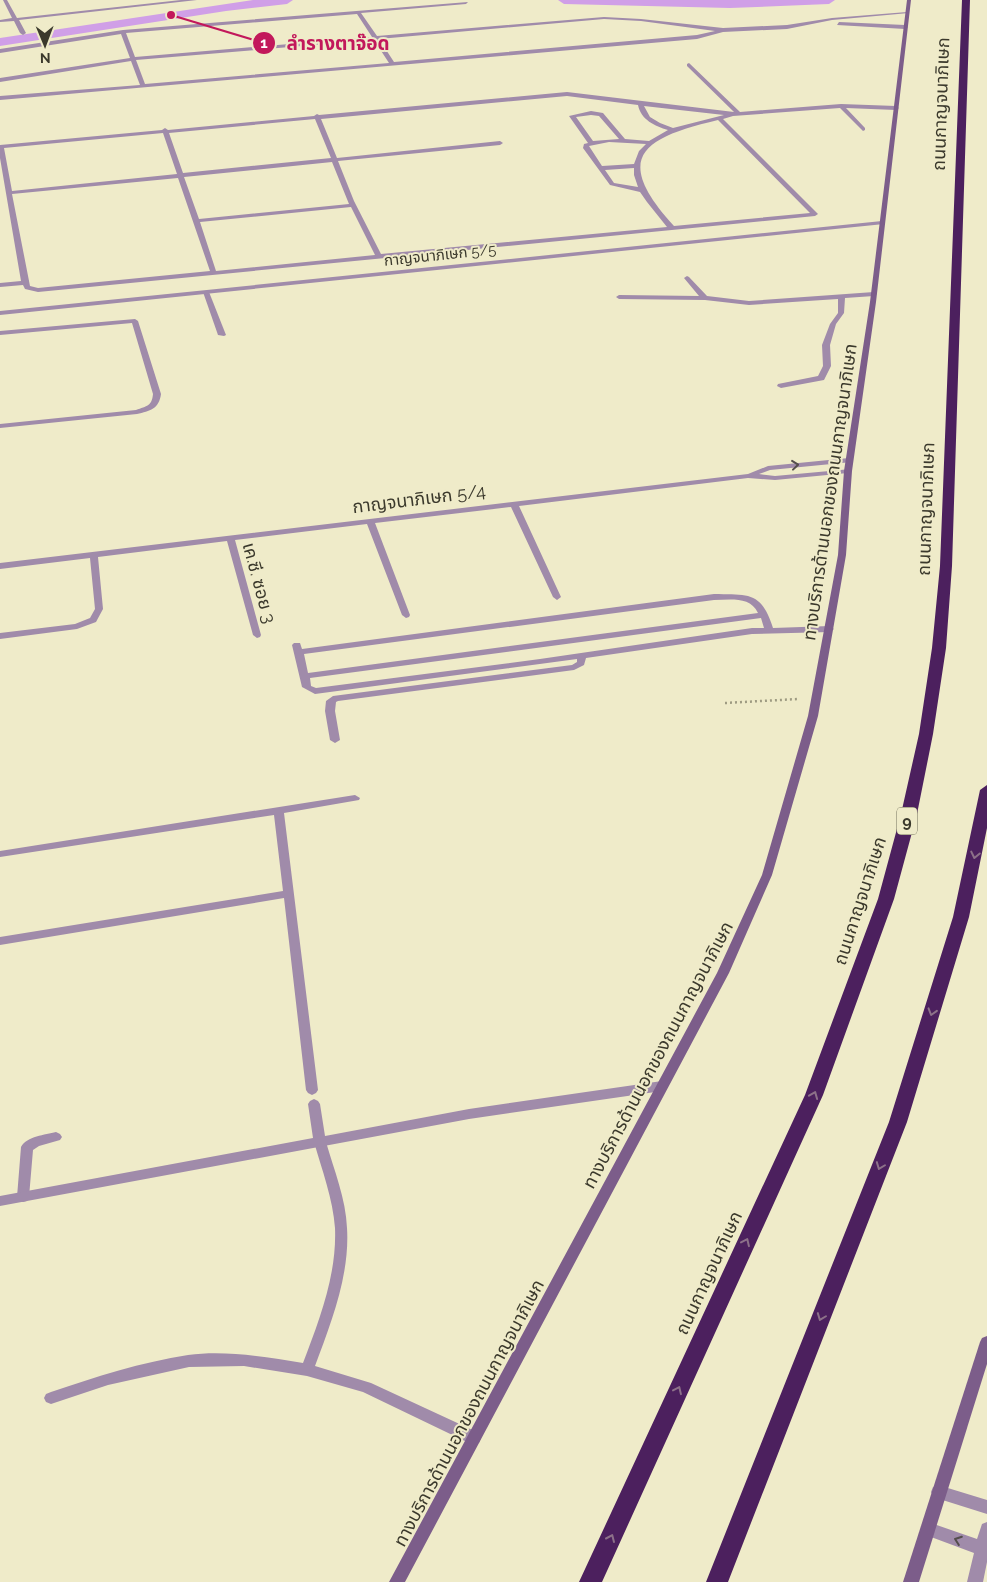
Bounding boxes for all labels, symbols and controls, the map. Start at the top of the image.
north arrow [20,20,70,70]
callout: ลำรางตาจ๊อด [251,26,399,60]
text: ลำรางตาจ๊อด [286,32,390,54]
text: 1 [260,34,268,52]
street label: ถนนกาญจนาภิเษก [928,37,953,171]
text: N [40,50,51,66]
street label: กาญจนาภิเษก 5/5 [383,240,497,270]
street label: ทางบริการด้านนอกของถนนกาญจนาภิเษก [798,342,861,642]
street label: ถนนกาญจนาภิเษก [913,442,938,576]
one-way arrow [791,460,799,471]
street label: กาญจนาภิเษก 5/4 [351,480,487,517]
street label: เค.ซี. ซอย 3 [239,540,280,626]
road number: 9 [897,808,917,834]
street label: ถนนกาญจนาภิเษก [829,834,890,968]
one-way arrow [970,851,981,860]
street label: ทางบริการด้านนอกของถนนกาญจนาภิเษก [578,918,737,1192]
one-way arrow [928,1007,938,1015]
one-way arrow [808,1091,818,1099]
one-way arrow [876,1161,887,1170]
street label: ถนนกาญจนาภิเษก [671,1208,746,1338]
one-way arrow [740,1238,751,1247]
street label: ทางบริการด้านนอกของถนนกาญจนาภิเษก [389,1276,548,1550]
one-way arrow [817,1312,827,1321]
one-way arrow [672,1386,683,1395]
one-way arrow [604,1534,615,1543]
one-way arrow [954,1535,962,1545]

